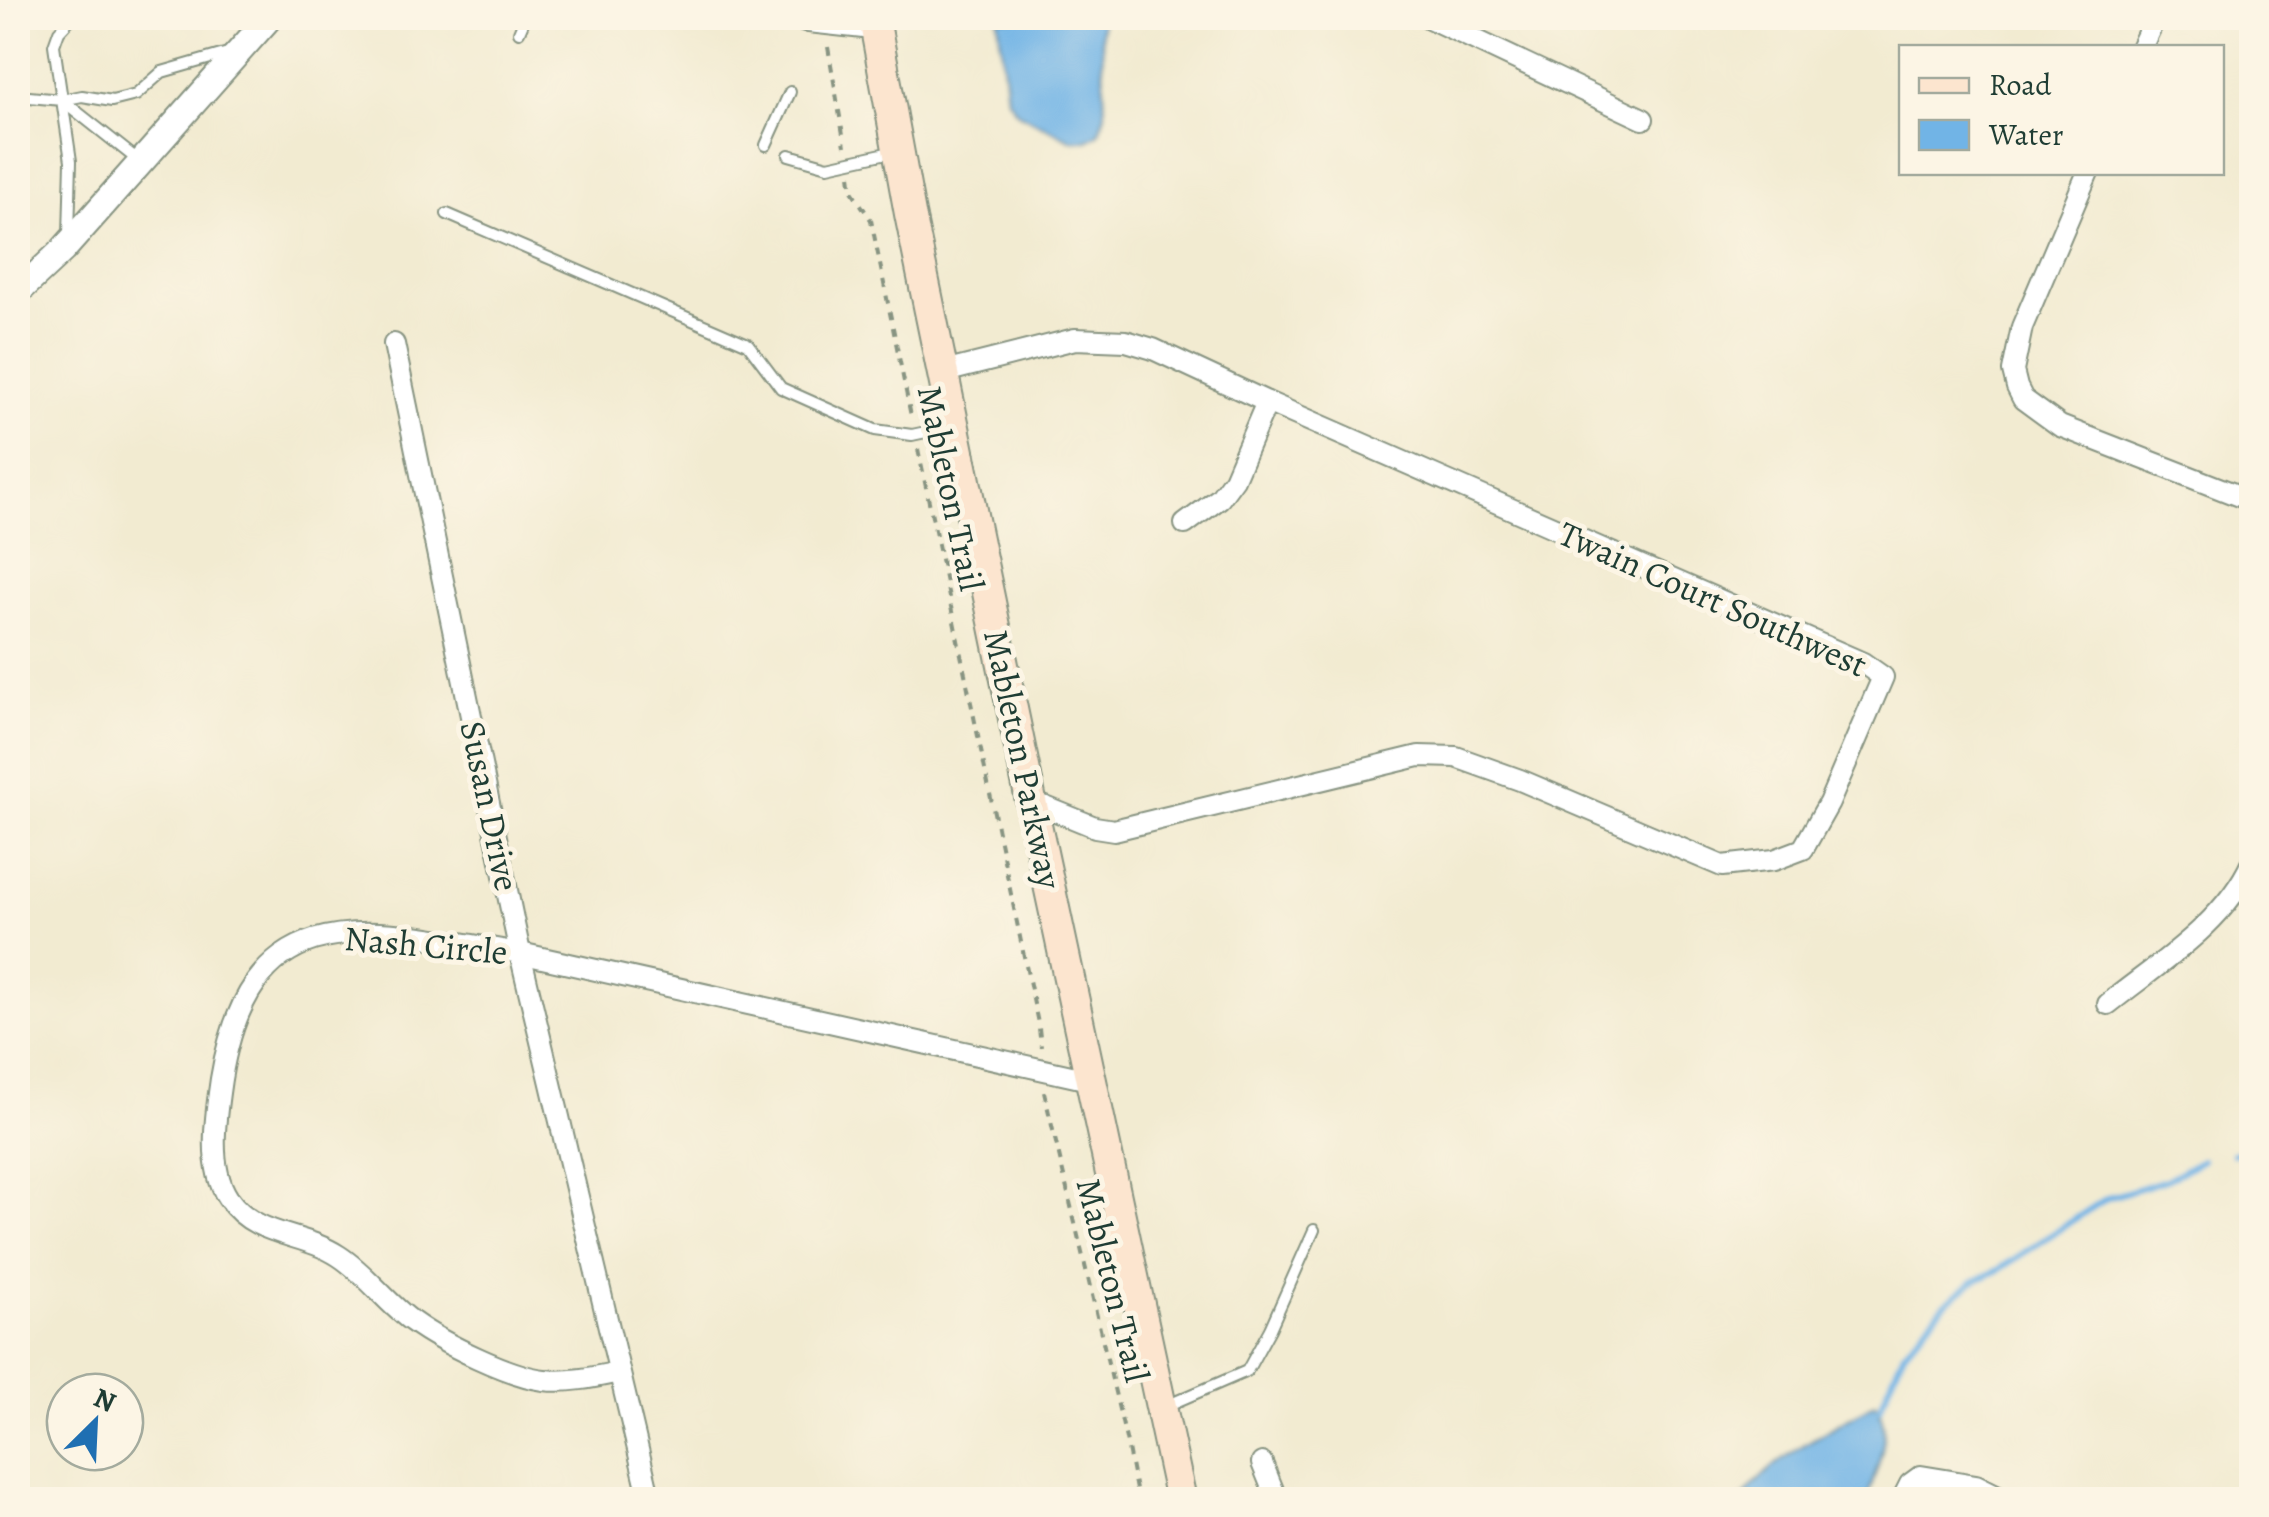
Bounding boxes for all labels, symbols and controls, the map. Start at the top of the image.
legend [1899,45,2224,175]
text: Road [1989,65,2052,105]
text: Water [1988,115,2063,155]
street label: Mableton Trail [906,381,996,595]
street label: Twain Court Southwest [1551,509,1875,689]
street label: Mableton Parkway [972,625,1074,893]
street label: Susan Drive [449,717,531,895]
street label: Nash Circle [342,914,510,976]
street label: Mableton Trail [1064,1173,1162,1387]
north arrow [45,1372,145,1472]
text: N [88,1379,122,1422]

